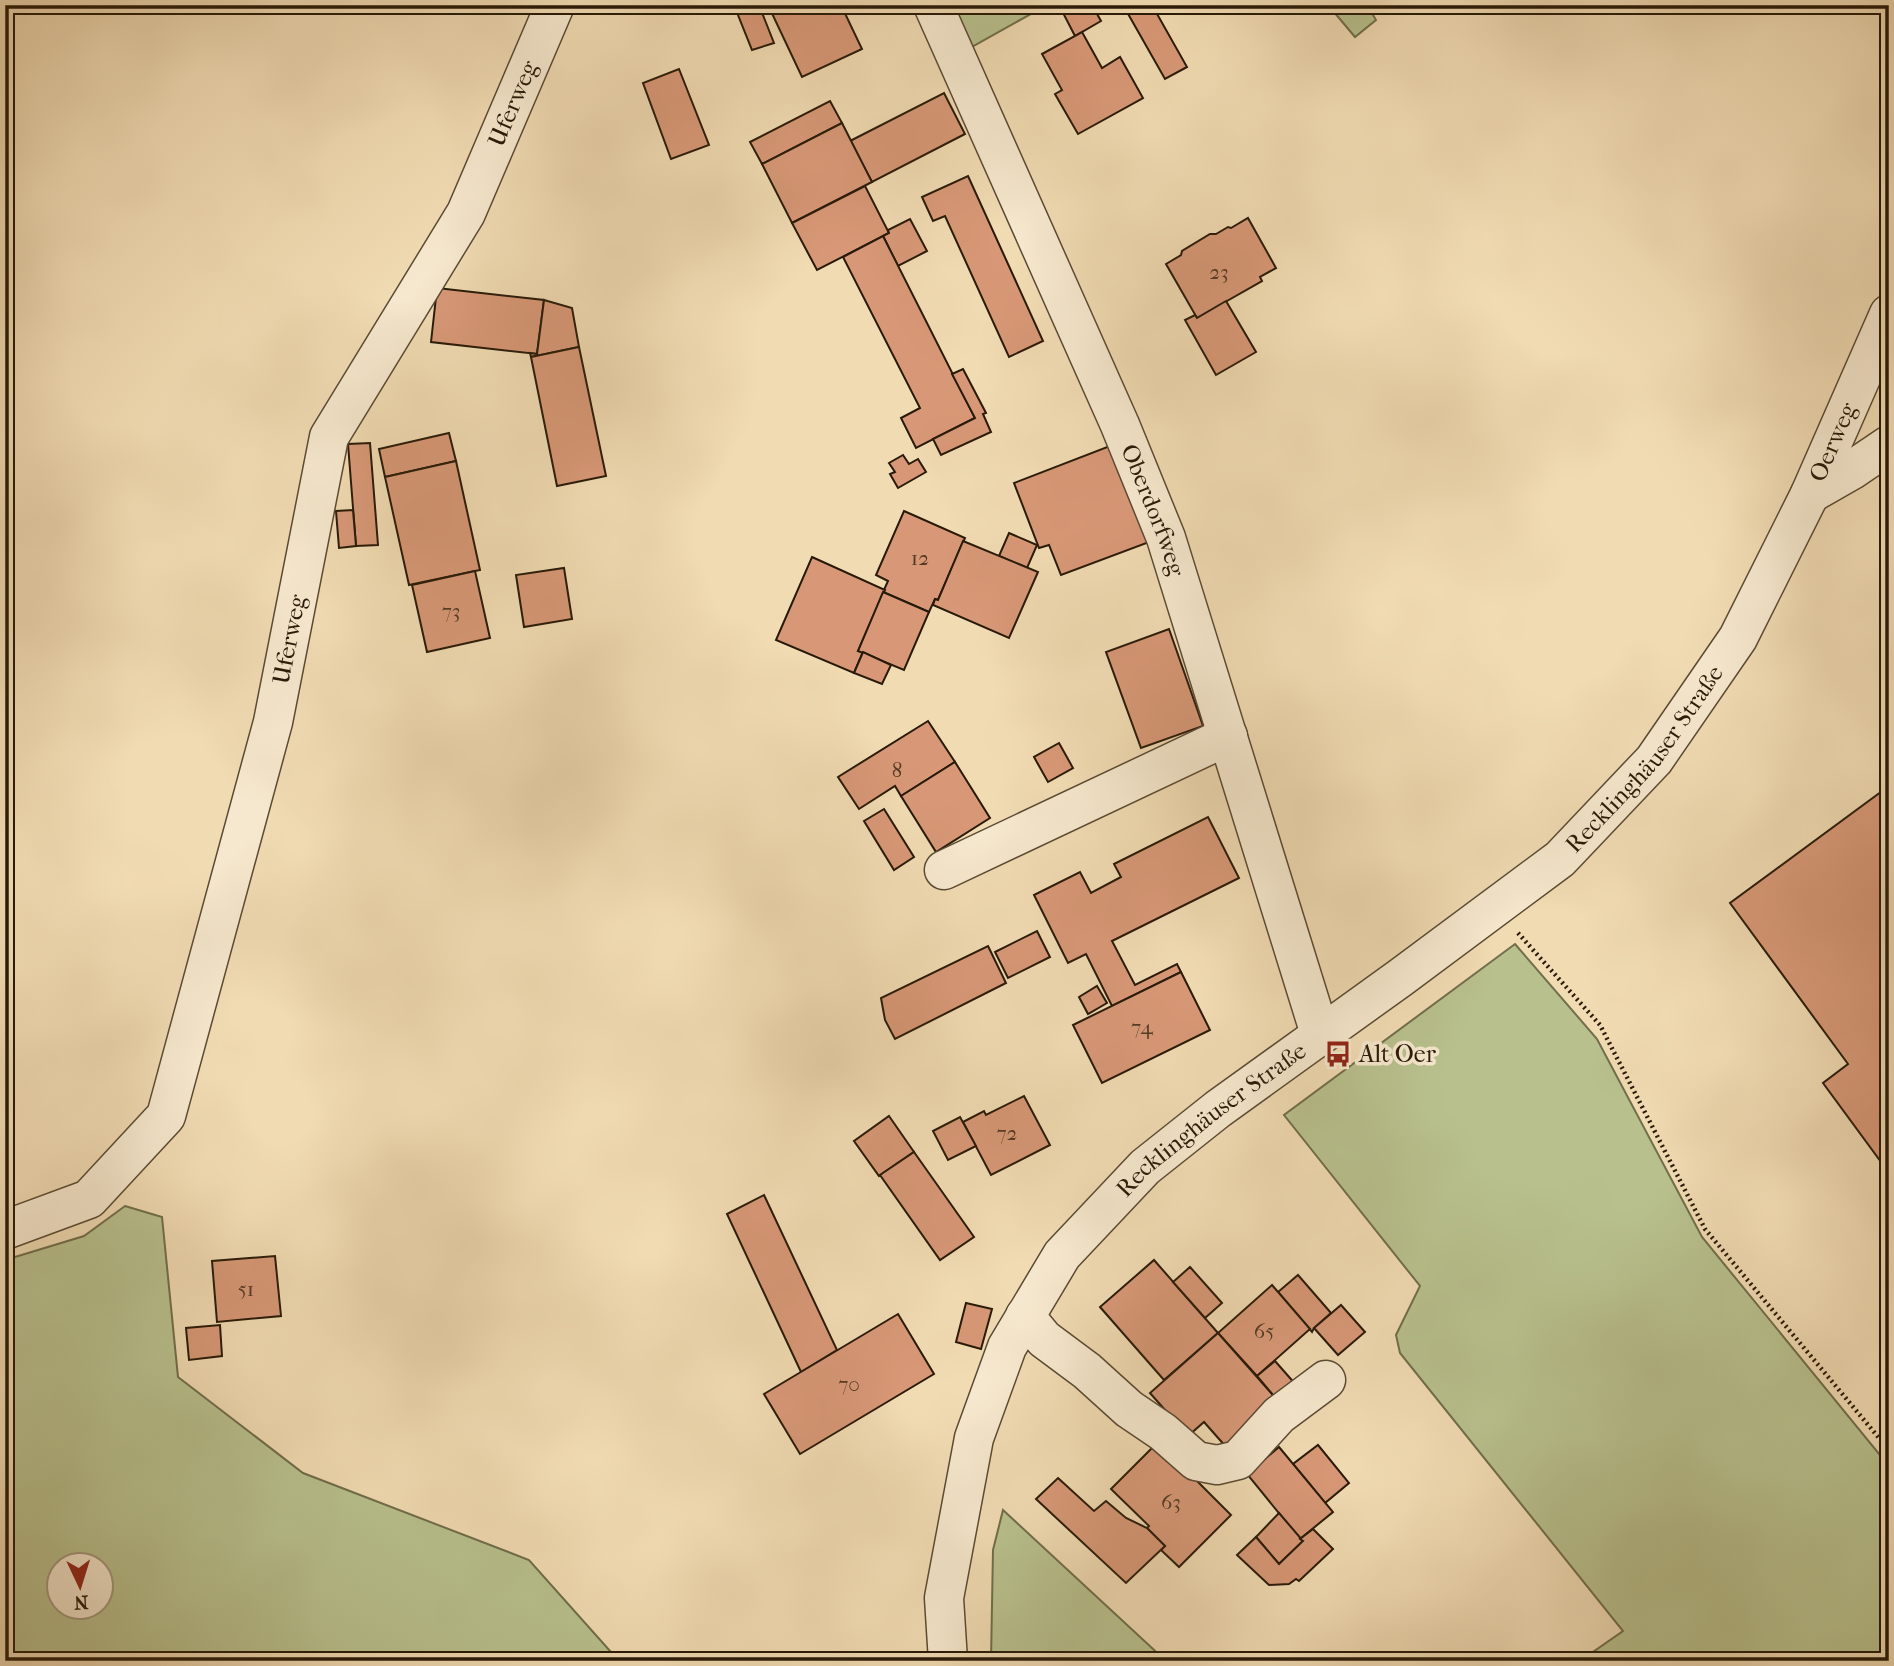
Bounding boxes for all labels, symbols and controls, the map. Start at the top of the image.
street label: Uferweg [482,55,544,151]
house number: 23 [1209,260,1229,284]
street label: Oerweg [1803,397,1863,486]
street label: Oberdorfweg [1115,440,1191,580]
house number: 12 [911,546,929,570]
street label: Uferweg [267,591,312,687]
house number: 73 [442,599,460,623]
street label: Recklinghäuser Straße [1560,660,1729,858]
house number: 8 [892,758,902,782]
house number: 74 [1131,1015,1154,1039]
street label: Recklinghäuser Straße [1110,1036,1311,1203]
bus stop icon: Alt Oer [1323,1039,1353,1069]
place label: Alt Oer [1358,1040,1437,1068]
house number: 72 [997,1121,1018,1145]
house number: 51 [238,1277,254,1301]
house number: 65 [1254,1319,1274,1343]
house number: 70 [838,1372,860,1396]
house number: 63 [1161,1490,1181,1514]
north arrow [46,1550,116,1620]
text: N [73,1590,89,1613]

